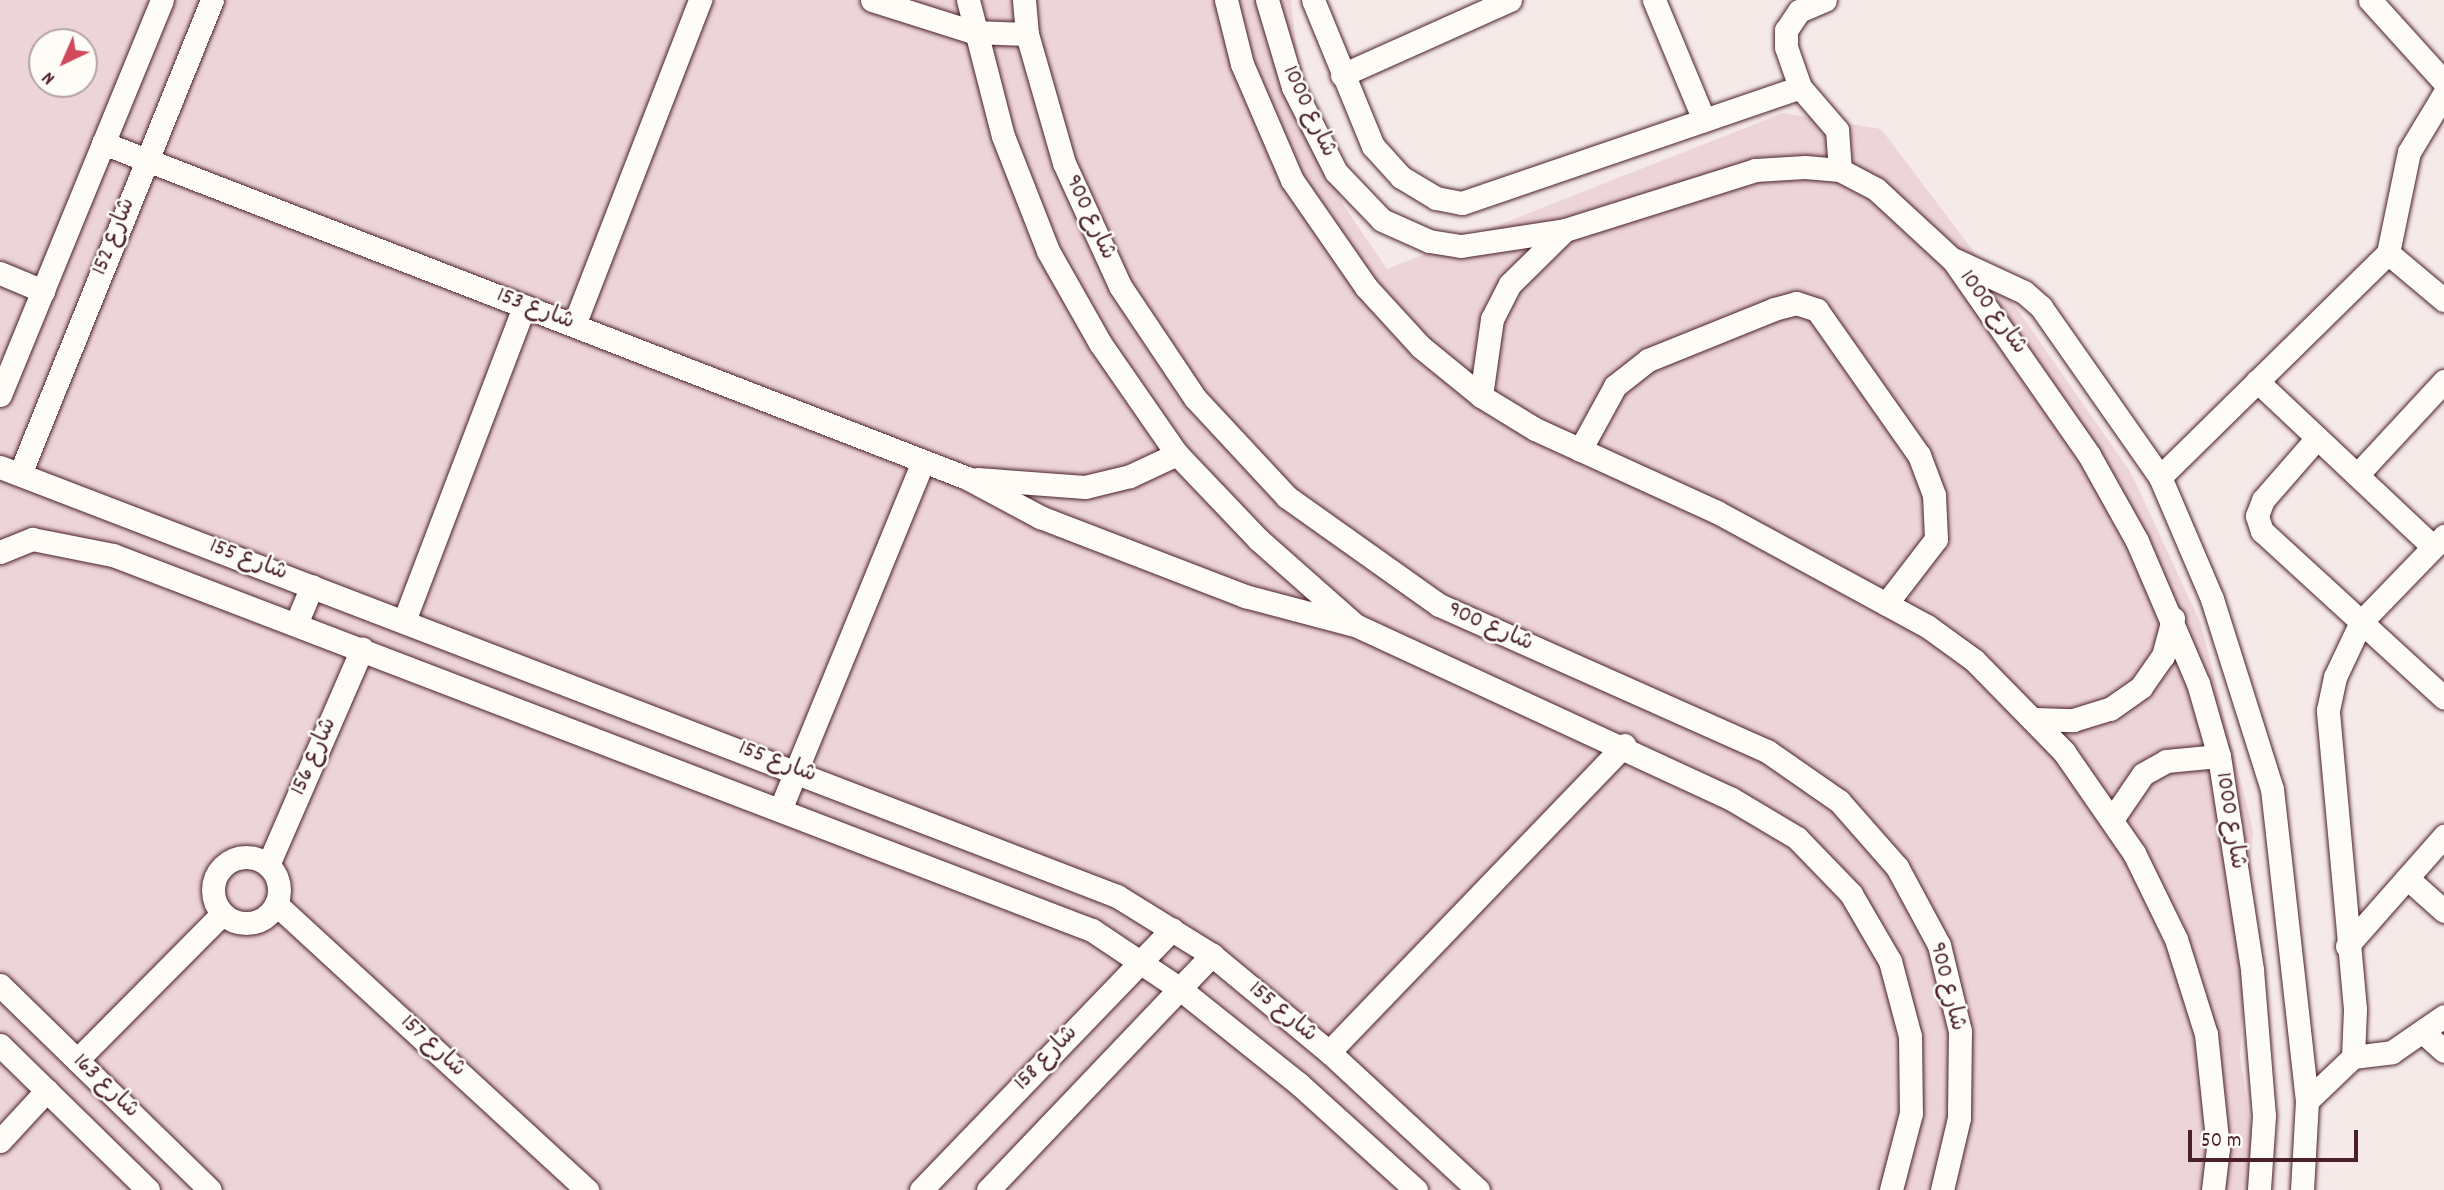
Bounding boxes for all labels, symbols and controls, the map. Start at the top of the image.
north arrow [28,28,98,98]
street label: شارع 1000 [1275,62,1341,162]
text: N [37,64,62,90]
street label: شارع 900 [1057,171,1121,265]
street label: شارع 152 [87,194,143,280]
street label: شارع 1000 [1952,265,2032,361]
street label: شارع 153 [492,283,578,337]
street label: شارع 155 [205,534,291,588]
street label: شارع 900 [1443,597,1537,659]
street label: شارع 156 [286,714,344,800]
street label: شارع 155 [734,736,820,790]
street label: شارع 1000 [2208,771,2250,871]
street label: شارع 900 [1922,940,1970,1034]
street label: شارع 155 [1242,976,1322,1050]
street label: شارع 157 [394,1010,470,1084]
street label: شارع 158 [1009,1021,1085,1097]
street label: شارع 163 [66,1049,144,1125]
scale bar [2192,1116,2362,1160]
text: 50 m [2201,1127,2241,1157]

